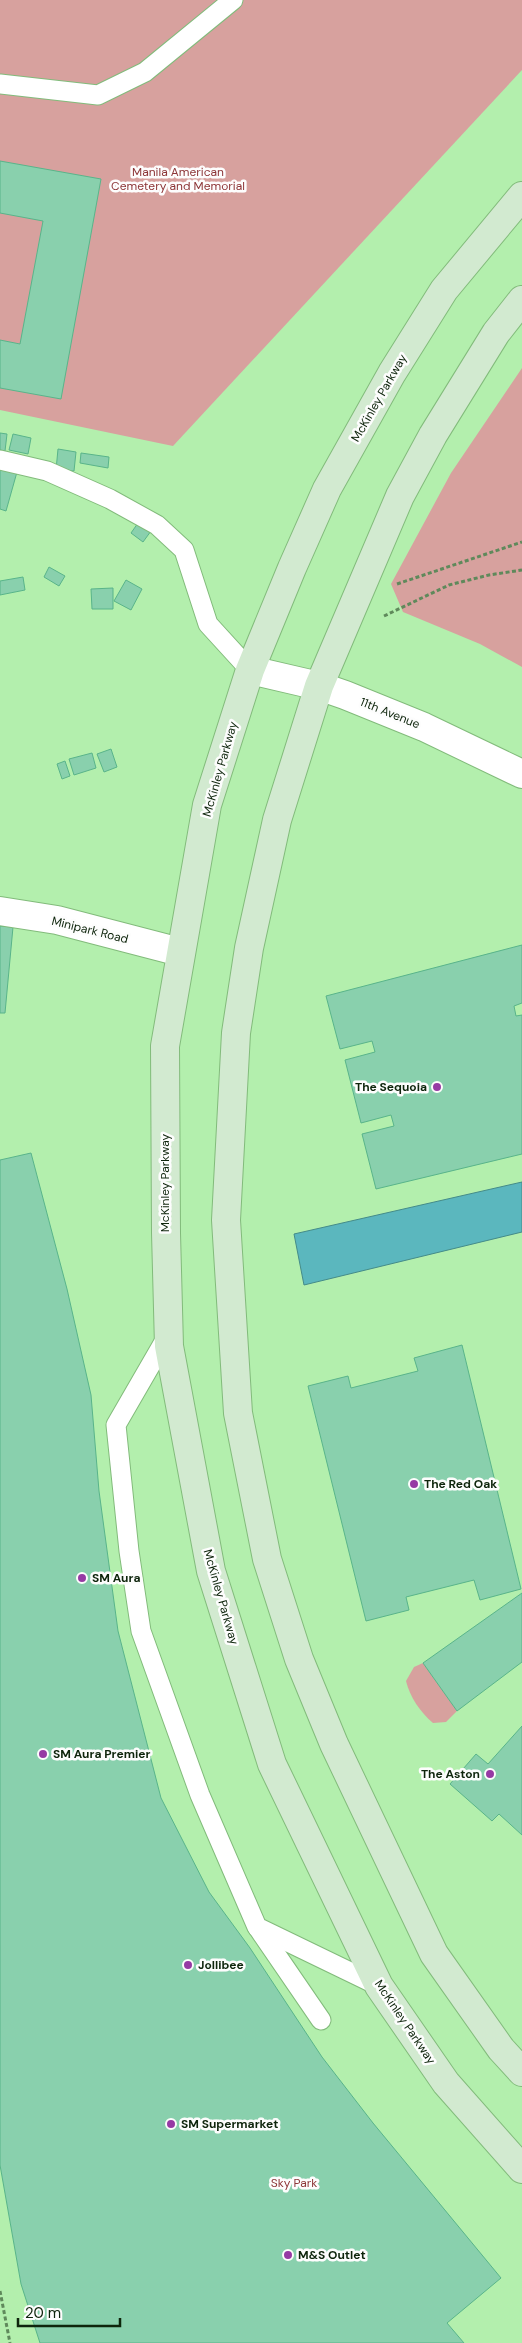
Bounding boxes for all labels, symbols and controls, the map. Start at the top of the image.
park label: Manila American Cemetery and Memorial [111,164,245,194]
street label: McKinley Parkway [347,351,411,445]
street label: 11th Avenue [358,694,422,732]
street label: McKinley Parkway [199,719,241,819]
street label: Minipark Road [50,913,130,947]
place label: The Sequoia [355,1079,427,1095]
marker: The Sequoia [431,1081,443,1093]
street label: McKinley Parkway [157,1133,173,1232]
place label: The Red Oak [424,1476,497,1492]
marker: The Red Oak [408,1478,420,1490]
street label: McKinley Parkway [200,1547,242,1647]
place label: SM Aura [92,1570,140,1586]
marker: SM Aura [76,1572,88,1584]
place label: SM Aura Premier [53,1746,150,1762]
marker: SM Aura Premier [37,1748,49,1760]
place label: The Aston [421,1766,480,1782]
marker: The Aston [484,1768,496,1780]
place label: Jollibee [198,1957,244,1973]
marker: Jollibee [182,1959,194,1971]
street label: McKinley Parkway [371,1977,439,2068]
place label: SM Supermarket [181,2116,278,2132]
marker: SM Supermarket [165,2118,177,2130]
park label: Sky Park [271,2175,317,2191]
place label: M&S Outlet [298,2247,366,2263]
marker: M&S Outlet [282,2249,294,2261]
scale bar [18,2296,120,2328]
text: 20 m [25,2303,61,2323]

